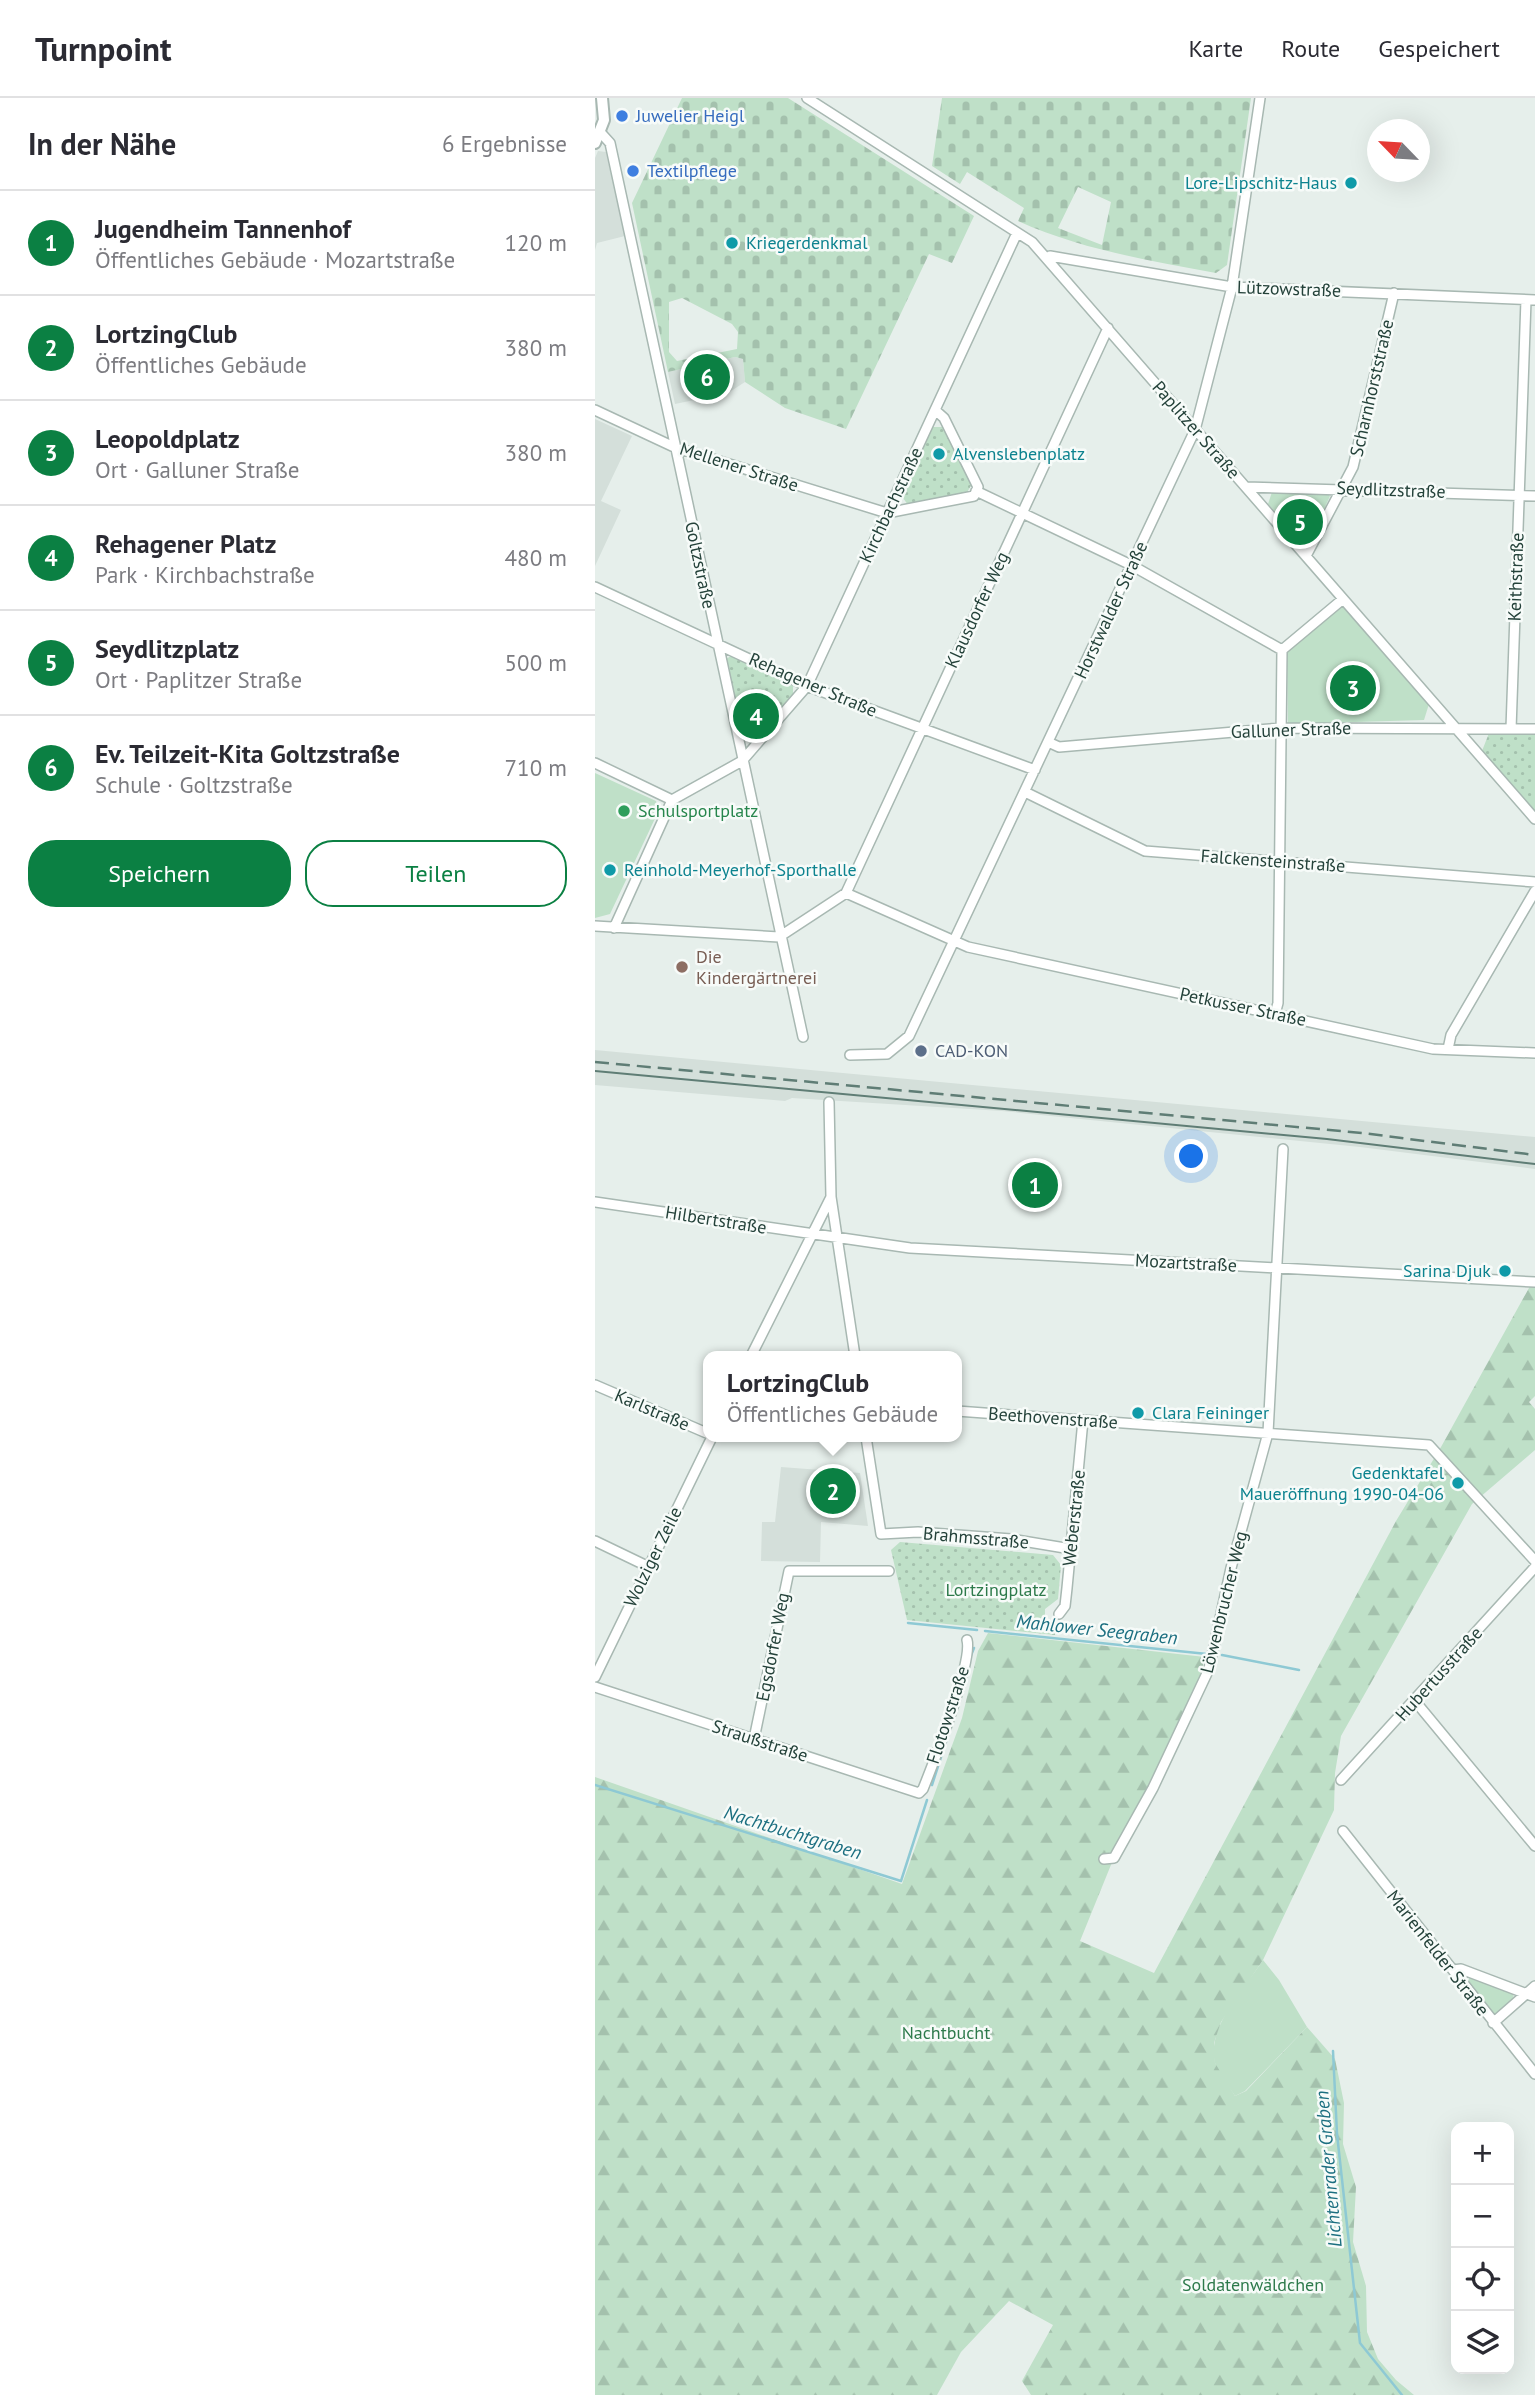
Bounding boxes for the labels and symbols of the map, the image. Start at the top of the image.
place label: Juwelier Heigl [635,104,745,127]
marker: Juwelier Heigl [614,108,630,124]
north arrow [1367,119,1430,182]
place label: Textilpflege [647,159,737,182]
marker: Textilpflege [625,163,641,179]
place label: Lore-Lipschitz-Haus [1185,171,1337,194]
marker: Lore-Lipschitz-Haus [1343,175,1359,191]
place label: Kriegerdenkmal [746,231,868,254]
marker: Kriegerdenkmal [724,235,740,251]
street label: Lützowstraße [1237,275,1341,302]
street label: Scharnhorststraße [1345,317,1398,459]
pin: 6 [684,351,730,403]
street label: Paplitzer Straße [1147,376,1245,483]
street label: Mellener Straße [677,437,801,497]
place label: Alvenslebenplatz [953,442,1085,465]
street label: Kirchbachstraße [854,443,927,566]
marker: Alvenslebenplatz [931,446,947,462]
street label: Seydlitzstraße [1336,476,1446,503]
pin: 5 [1277,496,1323,548]
street label: Goltzstraße [680,519,721,611]
street label: Keithstraße [1502,532,1529,622]
street label: Horstwalder Straße [1069,537,1153,682]
street label: Klausdorfer Weg [940,548,1014,672]
street label: Rehagener Straße [746,647,881,722]
pin: 3 [1330,662,1376,714]
pin: 4 [733,690,779,742]
street label: Galluner Straße [1230,716,1352,743]
place label: Schulsportplatz [638,799,758,822]
marker: Schulsportplatz [616,803,632,819]
street label: Falckensteinstraße [1200,844,1346,877]
place label: Reinhold-Meyerhof-Sporthalle [624,858,857,881]
marker: Reinhold-Meyerhof-Sporthalle [602,862,618,878]
place label: Die Kindergärtnerei [696,945,817,989]
marker: Die Kindergärtnerei [674,959,690,975]
street label: Petkusser Straße [1178,982,1308,1031]
place label: CAD-KON [935,1039,1008,1062]
marker: CAD-KON [913,1043,929,1059]
your location [1174,1139,1208,1173]
pin: 1 [1012,1159,1058,1211]
street label: Hilbertstraße [664,1200,768,1239]
street label: Mozartstraße [1135,1248,1237,1277]
place label: Sarina Djuk [1403,1259,1491,1282]
marker: Sarina Djuk [1497,1263,1513,1279]
street label: Karlstraße [611,1383,693,1436]
street label: Beethovenstraße [987,1401,1119,1434]
place label: Clara Feininger [1152,1401,1269,1424]
marker: Clara Feininger [1130,1405,1146,1421]
place label: Gedenktafel Maueröffnung 1990-04-06 [1240,1461,1445,1505]
pin: 2 [810,1465,856,1517]
street label: Weberstraße [1057,1469,1090,1567]
marker: Gedenktafel Maueröffnung 1990-04-06 [1450,1475,1466,1491]
street label: Wolziger Zeile [618,1503,687,1611]
street label: Brahmsstraße [922,1521,1030,1554]
street label: Löwenbrucher Weg [1195,1528,1252,1675]
park label: Lortzingplatz [945,1578,1047,1601]
street label: Egsdorfer Weg [751,1591,794,1703]
water label: Mahlower Seegraben [1015,1609,1179,1649]
street label: Hubertusstraße [1390,1622,1487,1726]
street label: Flotowstraße [921,1663,974,1767]
street label: Straußstraße [709,1714,811,1767]
water label: Nachtbuchtgraben [721,1800,865,1864]
street label: Marienfelder Straße [1382,1885,1495,2020]
park label: Nachtbucht [902,2021,990,2044]
water label: Lichtenrader Graben [1309,2090,1347,2248]
park label: Soldatenwäldchen [1182,2273,1324,2296]

